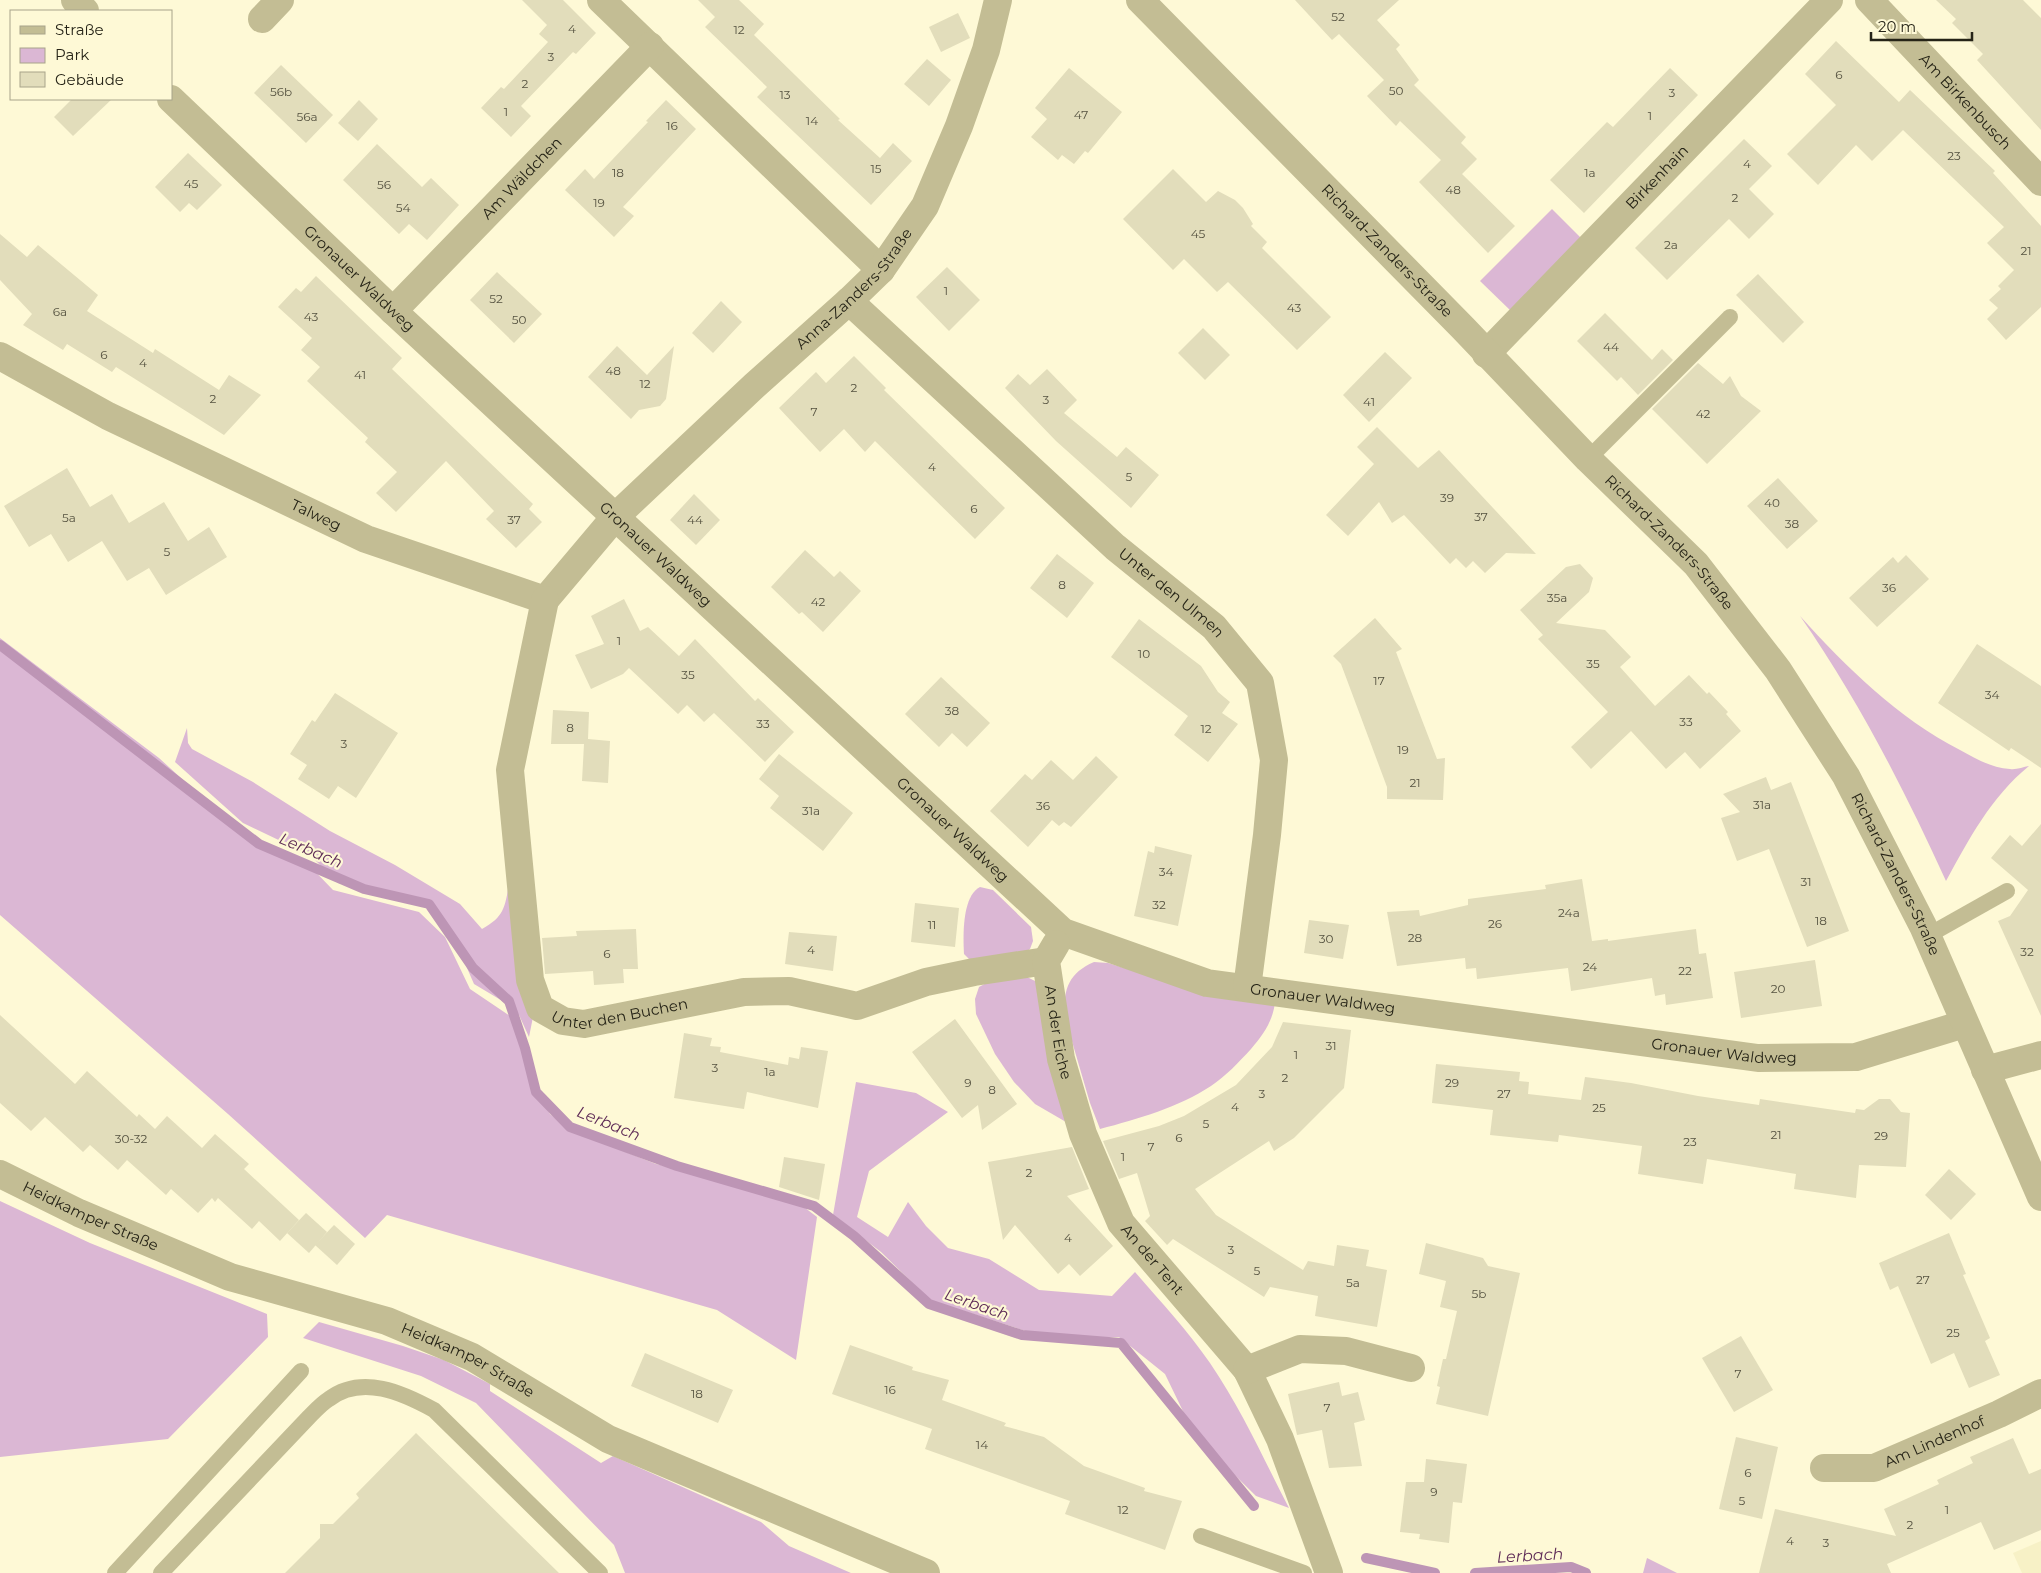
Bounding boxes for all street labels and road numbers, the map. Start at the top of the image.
street label: Am Birkenbusch [1915,49,2016,154]
street label: Am Wäldchen [477,133,566,223]
street label: Birkenhain [1621,141,1692,213]
street label: Richard-Zanders-Straße [1318,180,1457,321]
street label: Gronauer Waldweg [300,221,419,335]
street label: Anna-Zanders-Straße [792,224,916,353]
street label: Richard-Zanders-Straße [1601,471,1738,614]
street label: Talweg [288,495,344,535]
street label: Gronauer Waldweg [596,497,716,611]
street label: Unter den Ulmen [1115,544,1229,641]
street label: Gronauer Waldweg [893,773,1013,886]
street label: Richard-Zanders-Straße [1847,789,1945,958]
street label: Gronauer Waldweg [1249,979,1396,1018]
street label: An der Eiche [1041,984,1076,1082]
street label: Unter den Buchen [548,993,689,1033]
street label: Gronauer Waldweg [1650,1034,1797,1067]
street label: Heidkamper Straße [20,1177,162,1255]
street label: An der Tent [1117,1220,1188,1299]
street label: Heidkamper Straße [399,1318,538,1401]
street label: Am Lindenhof [1881,1411,1988,1471]

